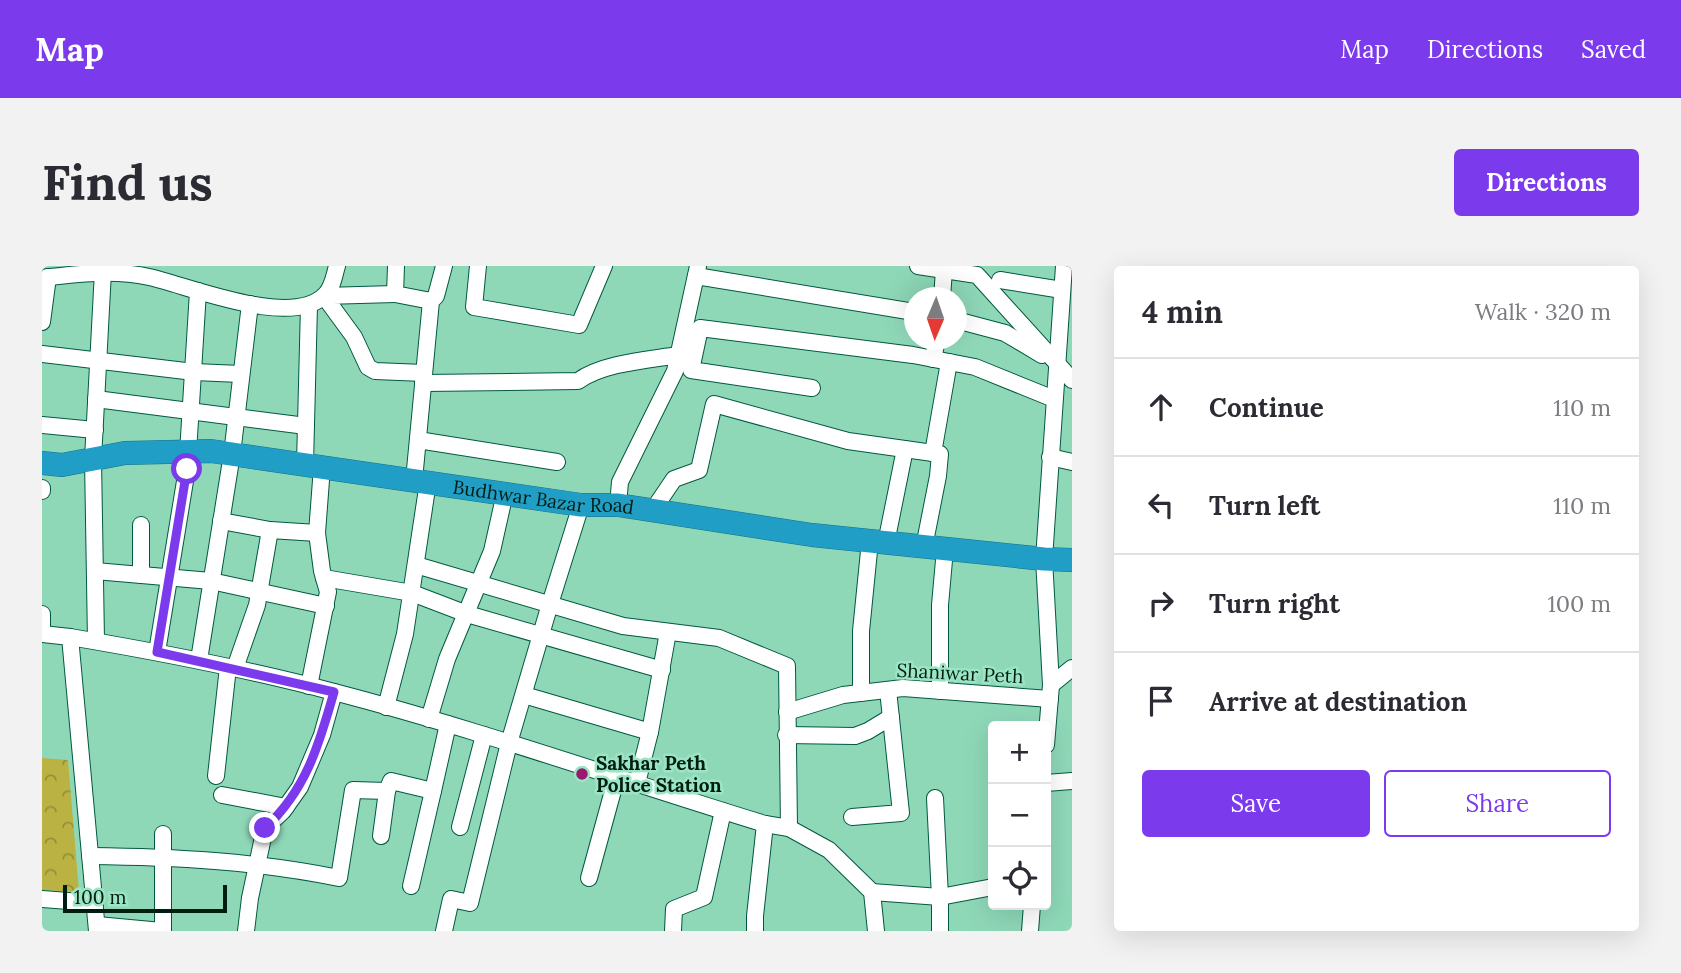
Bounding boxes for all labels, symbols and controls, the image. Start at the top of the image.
text: Map [35,28,104,70]
text: Map [1340,34,1389,65]
text: Directions [1427,34,1543,65]
text: Saved [1581,34,1646,65]
button: Directions [1454,149,1639,216]
text: Find us [42,151,213,213]
north arrow [904,287,967,350]
text: 4 min [1142,293,1223,331]
text: Walk · 320 m [1475,297,1611,326]
icon: ahead [1142,388,1180,426]
text: Continue [1209,391,1324,424]
text: 110 m [1553,393,1611,422]
route start [171,453,202,484]
street label: Budhwar Bazar Road [451,474,636,519]
icon: left [1142,486,1180,524]
text: Turn left [1209,489,1320,522]
text: 110 m [1553,491,1611,520]
icon: right [1142,584,1180,622]
text: Turn right [1209,587,1340,620]
text: 100 m [1547,589,1611,618]
street label: Shaniwar Peth [896,658,1024,688]
icon: arrive [1142,682,1180,720]
text: Arrive at destination [1209,685,1467,718]
map controls [988,721,1051,910]
button: + [988,721,1051,784]
place label: Sakhar Peth Police Station [596,751,722,797]
marker: Sakhar Peth Police Station [574,766,590,782]
button: Save [1142,770,1370,837]
button: Share [1384,770,1611,837]
button: − [988,784,1051,847]
route end [249,812,280,843]
button: locate [988,847,1051,910]
scale bar [63,882,228,914]
text: 100 m [74,885,127,909]

